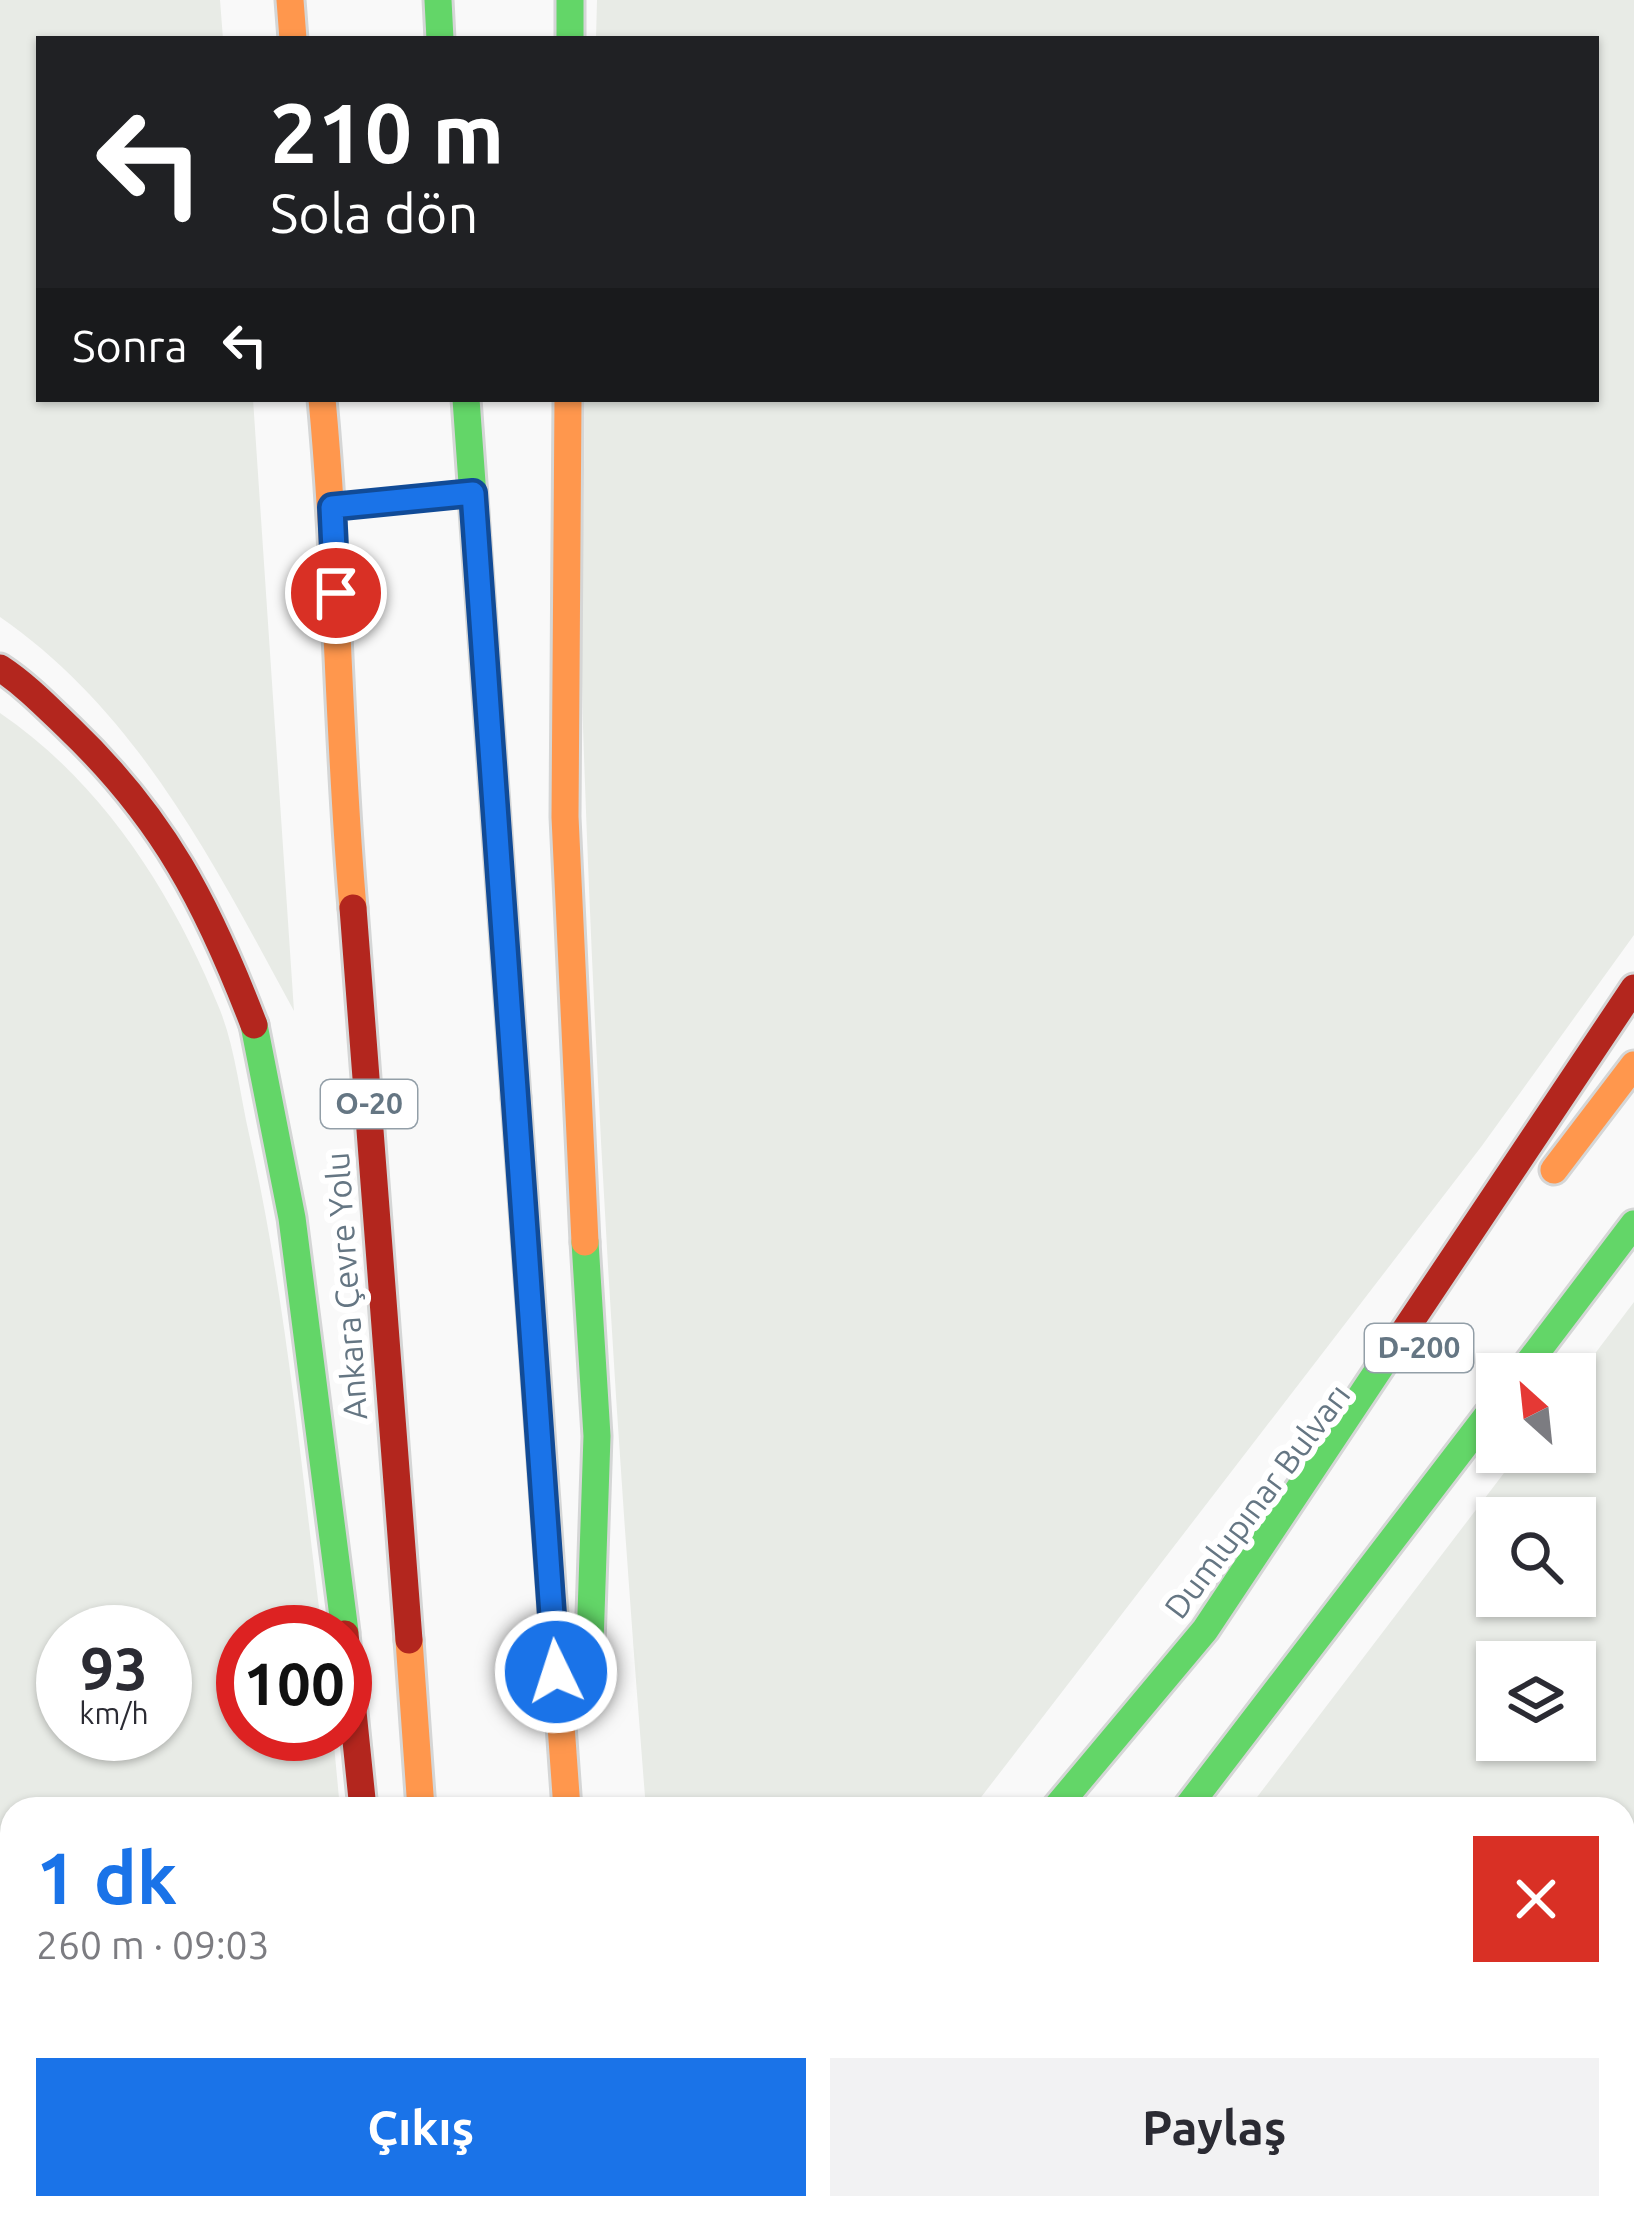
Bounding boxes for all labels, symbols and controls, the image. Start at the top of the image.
icon: left [72,84,228,240]
text: 210 m [270,85,504,179]
text: Sola dön [270,183,478,243]
icon: left [212,312,278,378]
text: Sonra [72,320,188,371]
pin [285,542,387,644]
icon: arrive [303,560,369,626]
road number: O-20 [321,1080,417,1128]
street label: Ankara Çevre Yolu [318,1151,373,1421]
road number: D-200 [1365,1324,1473,1372]
north arrow [1476,1353,1596,1473]
map controls [1476,1353,1596,1761]
street label: Dumlupınar Bulvarı [1157,1376,1357,1625]
button: search [1476,1497,1596,1617]
speed limit sign: 100 [216,1605,372,1761]
position arrow [493,1609,619,1735]
text: 93 [80,1634,148,1701]
button: layers [1476,1641,1596,1761]
text: km/h [79,1696,149,1730]
button: close [1473,1836,1599,1962]
text: 1 dk [36,1837,177,1918]
text: 260 m · 09:03 [36,1923,270,1966]
button: Çıkış [36,2058,806,2196]
button: Paylaş [830,2058,1599,2196]

